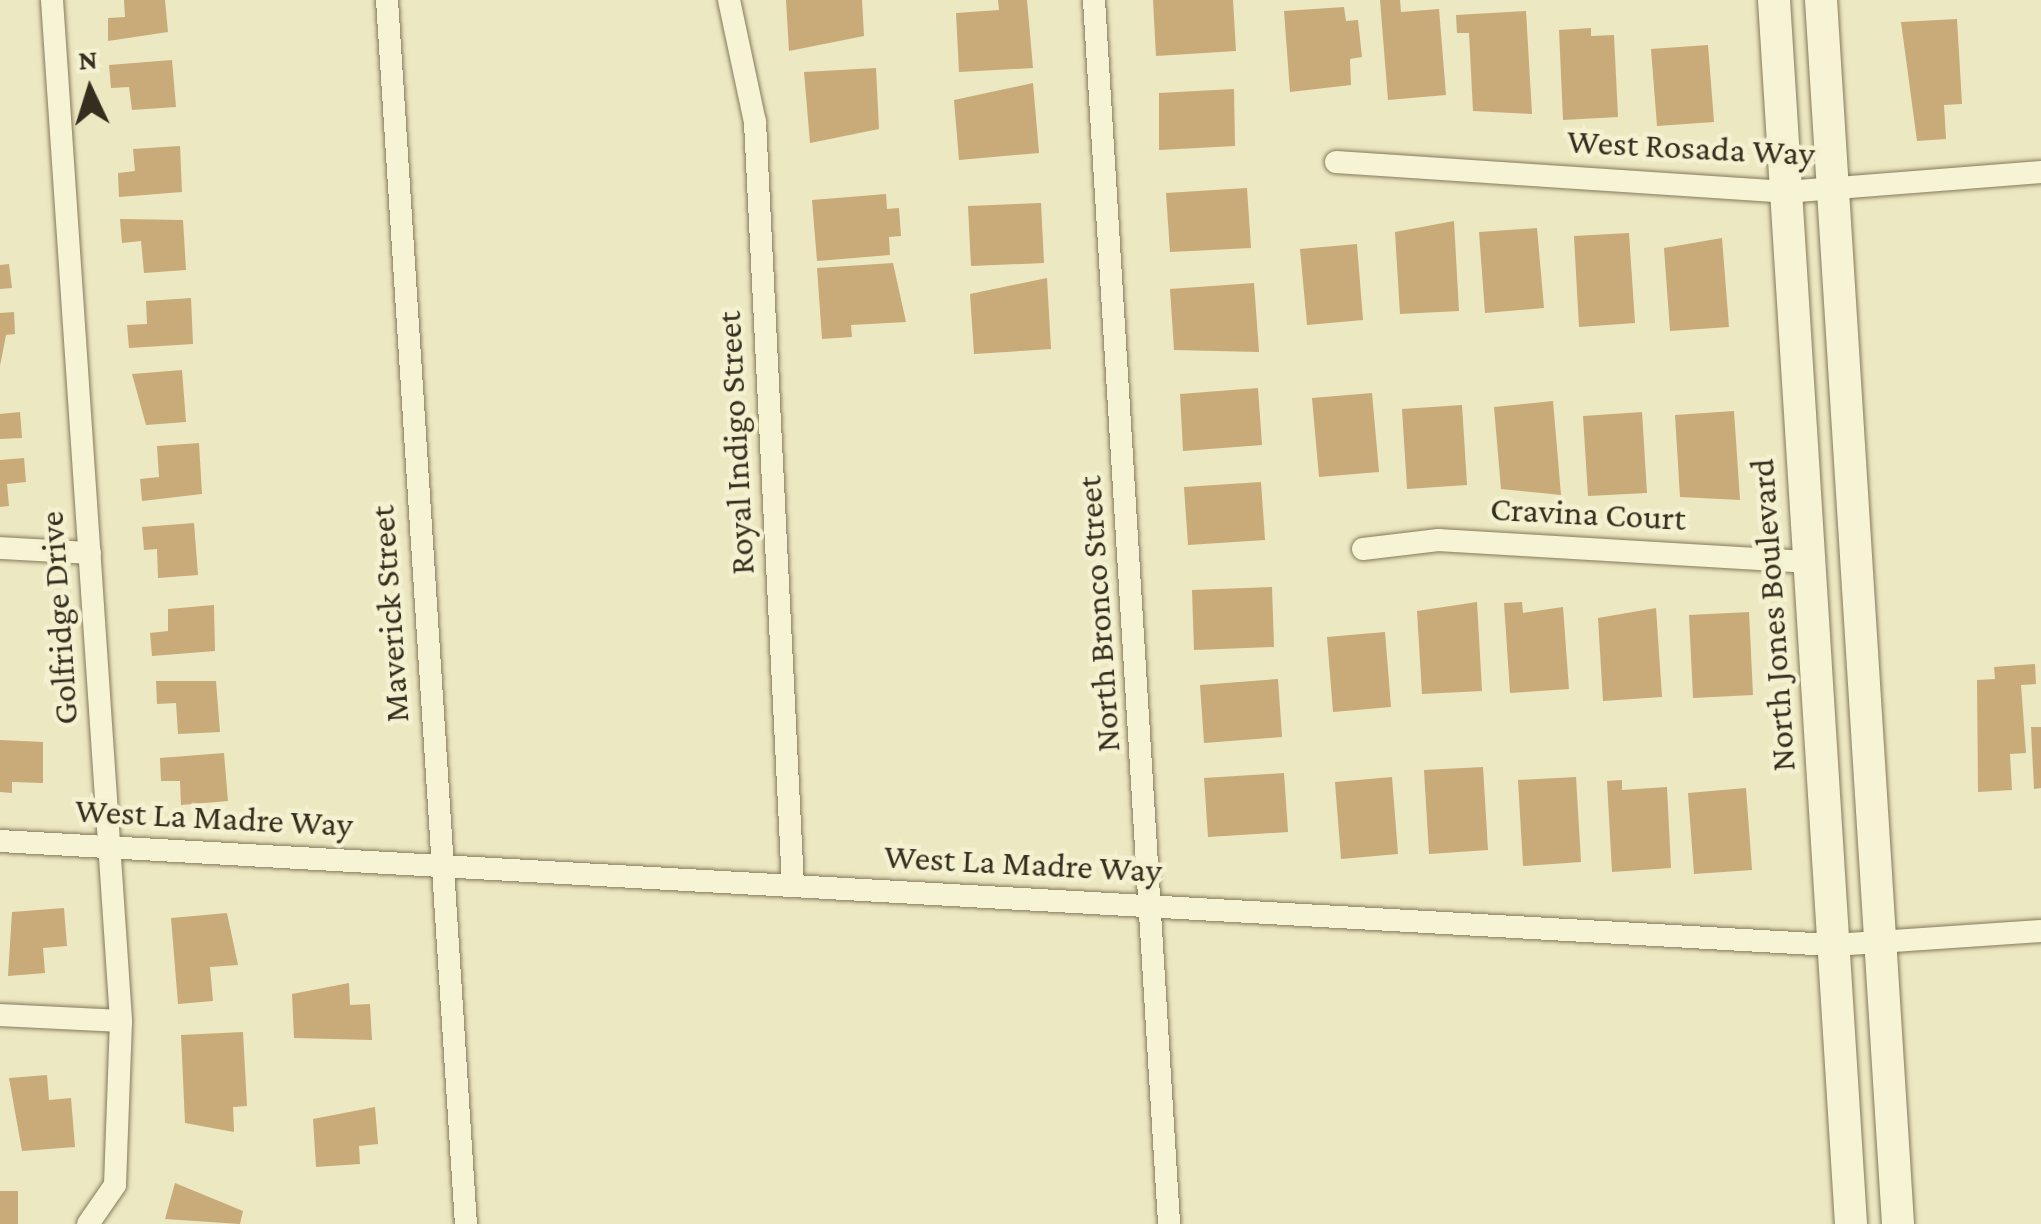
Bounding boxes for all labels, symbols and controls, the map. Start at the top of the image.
north arrow [40,40,140,140]
text: N [77,43,98,76]
street label: West Rosada Way [1566,121,1816,175]
street label: Royal Indigo Street [708,310,764,576]
street label: North Jones Boulevard [1741,457,1805,773]
street label: North Bronco Street [1068,474,1130,754]
street label: Cravina Court [1489,488,1687,540]
street label: Maverick Street [361,504,419,724]
street label: Golfridge Drive [31,510,87,726]
street label: West La Madre Way [74,790,354,846]
street label: West La Madre Way [883,836,1163,892]

